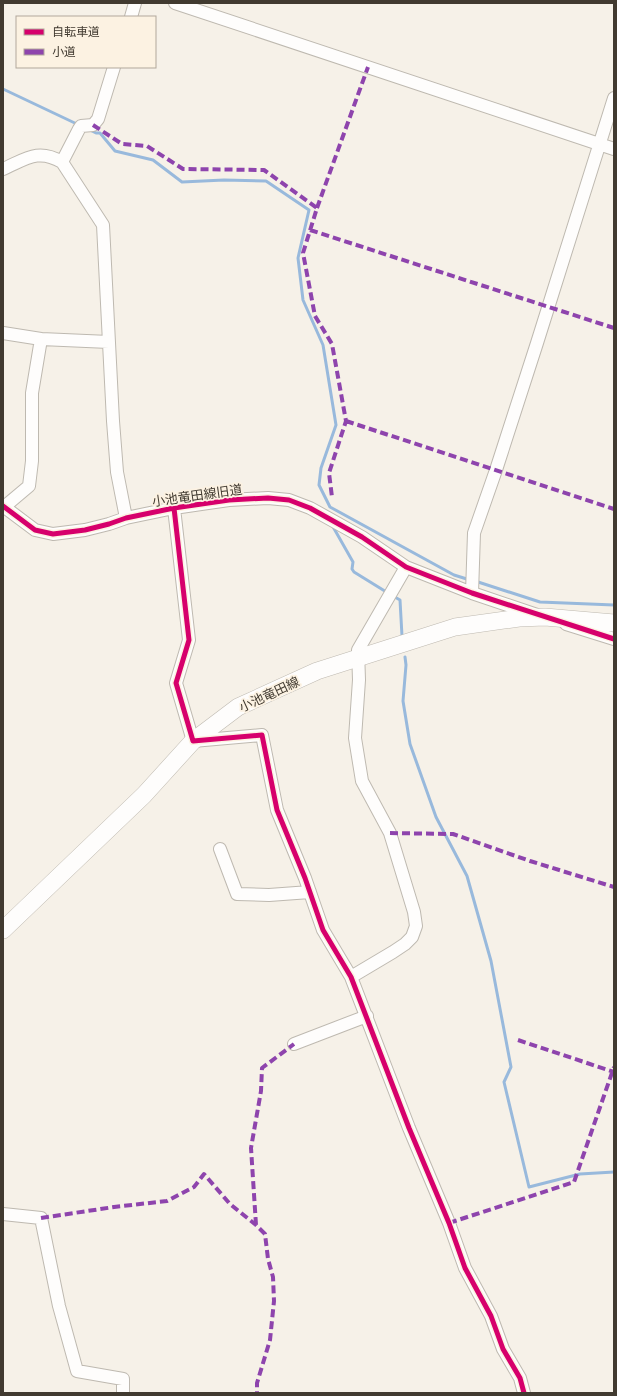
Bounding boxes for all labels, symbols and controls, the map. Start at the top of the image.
legend [16,16,156,68]
text: 自転車道 [52,25,100,39]
text: 小道 [52,45,76,59]
street label: 小池竜田線旧道 [151,482,243,509]
street label: 小池竜田線 [237,674,302,715]

